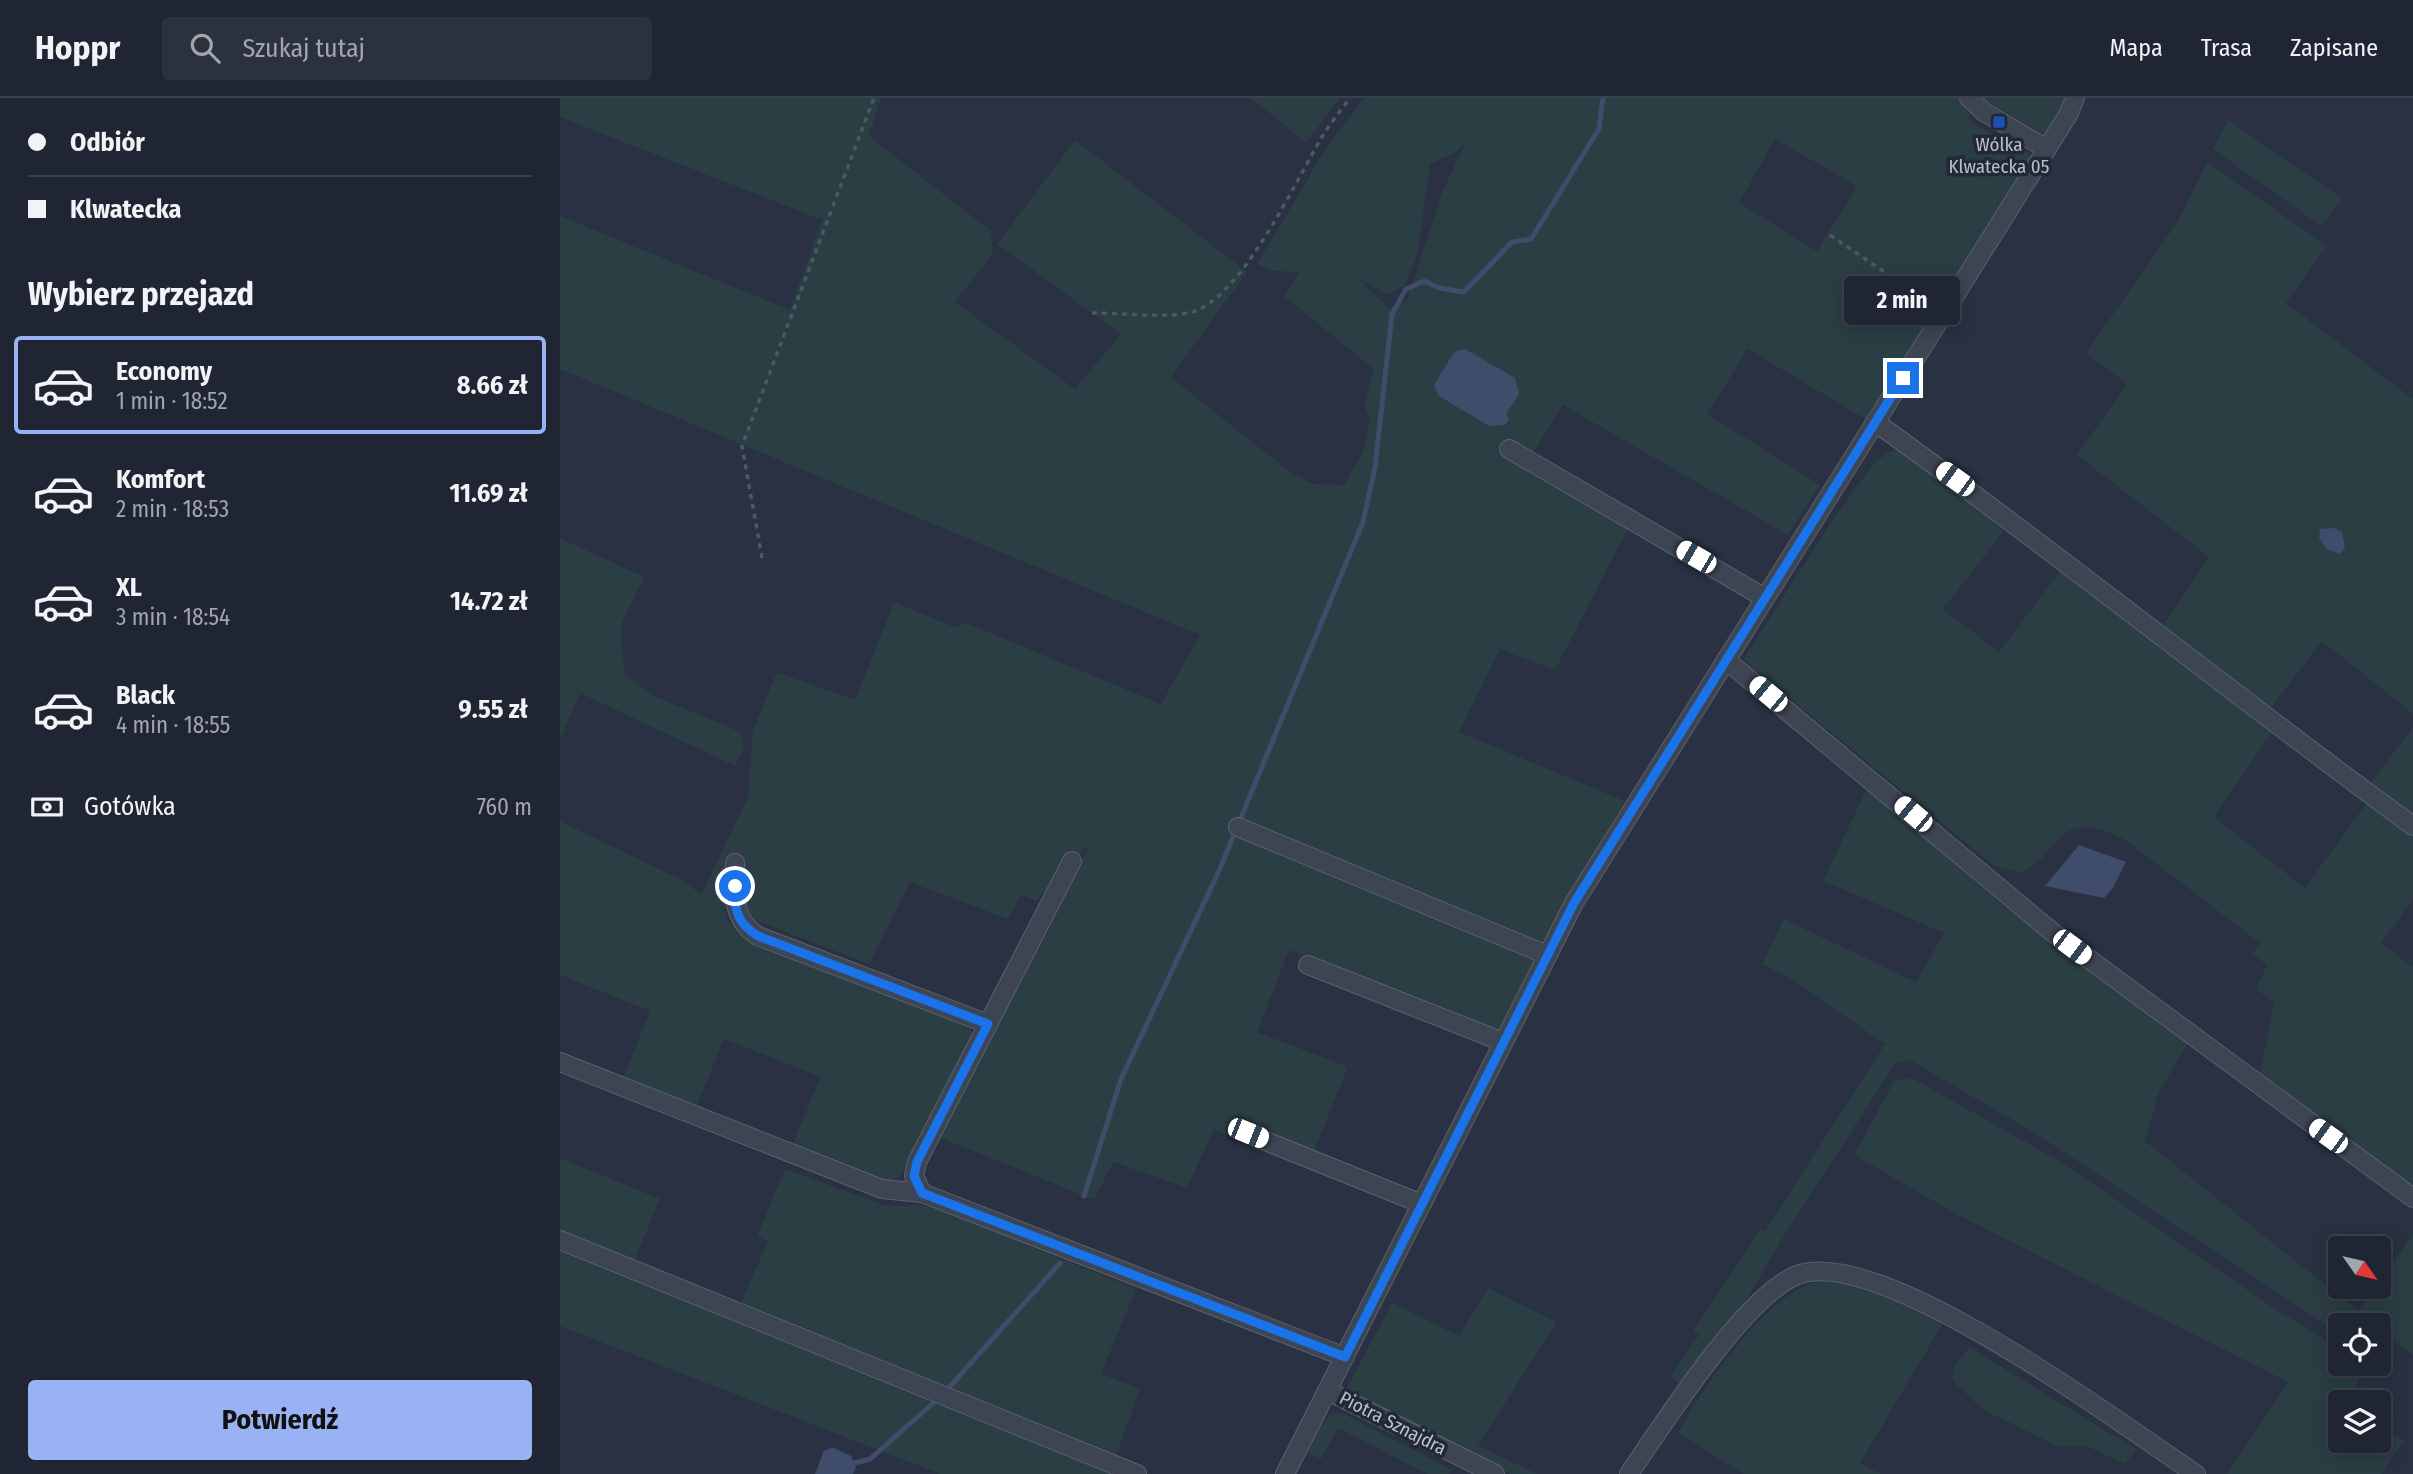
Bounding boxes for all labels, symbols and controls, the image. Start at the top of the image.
search box [162,17,652,80]
text: Hoppr [35,28,120,68]
icon: search [186,29,224,67]
text: Szukaj tutaj [242,33,365,64]
text: Mapa [2110,34,2163,62]
text: Trasa [2201,34,2252,62]
text: Zapisane [2290,34,2378,62]
marker: Wólka Klwatecka 05 [1991,114,2007,130]
text: Odbiór [70,127,145,158]
place label: Wólka Klwatecka 05 [1949,133,2050,178]
text: Klwatecka [70,194,182,225]
text: Wybierz przejazd [28,275,254,313]
callout: 2 min [1845,276,1961,326]
text: 2 min [1877,286,1928,314]
icon: car [32,354,95,417]
text: Economy [116,356,212,387]
route end [1887,362,1919,394]
text: 8.66 zł [457,370,528,401]
text: 1 min · 18:52 [116,387,228,415]
car [1932,458,1979,500]
icon: car [32,462,95,525]
text: Komfort [116,464,205,495]
text: 11.69 zł [450,478,528,509]
text: 2 min · 18:53 [116,495,229,523]
car [1673,537,1720,577]
icon: car [32,570,95,633]
text: XL [116,572,142,603]
text: 14.72 zł [450,586,528,617]
text: 3 min · 18:54 [116,603,230,631]
car [1746,672,1791,716]
icon: car [32,678,95,741]
text: Black [116,680,175,711]
text: 9.55 zł [458,694,528,725]
text: 4 min · 18:55 [116,711,230,739]
icon: cash [28,788,66,826]
text: Gotówka [84,791,176,822]
car [1891,792,1936,836]
text: 760 m [477,793,532,821]
route start [719,870,751,902]
car [2049,926,2096,968]
car [1225,1115,1272,1151]
car [2305,1115,2352,1157]
north arrow [2328,1236,2390,1298]
map controls [2328,1236,2391,1453]
button: locate [2328,1313,2391,1376]
button: Potwierdź [28,1380,532,1460]
street label: Piotra Sznajdra [1336,1386,1450,1460]
button: layers [2328,1390,2391,1453]

